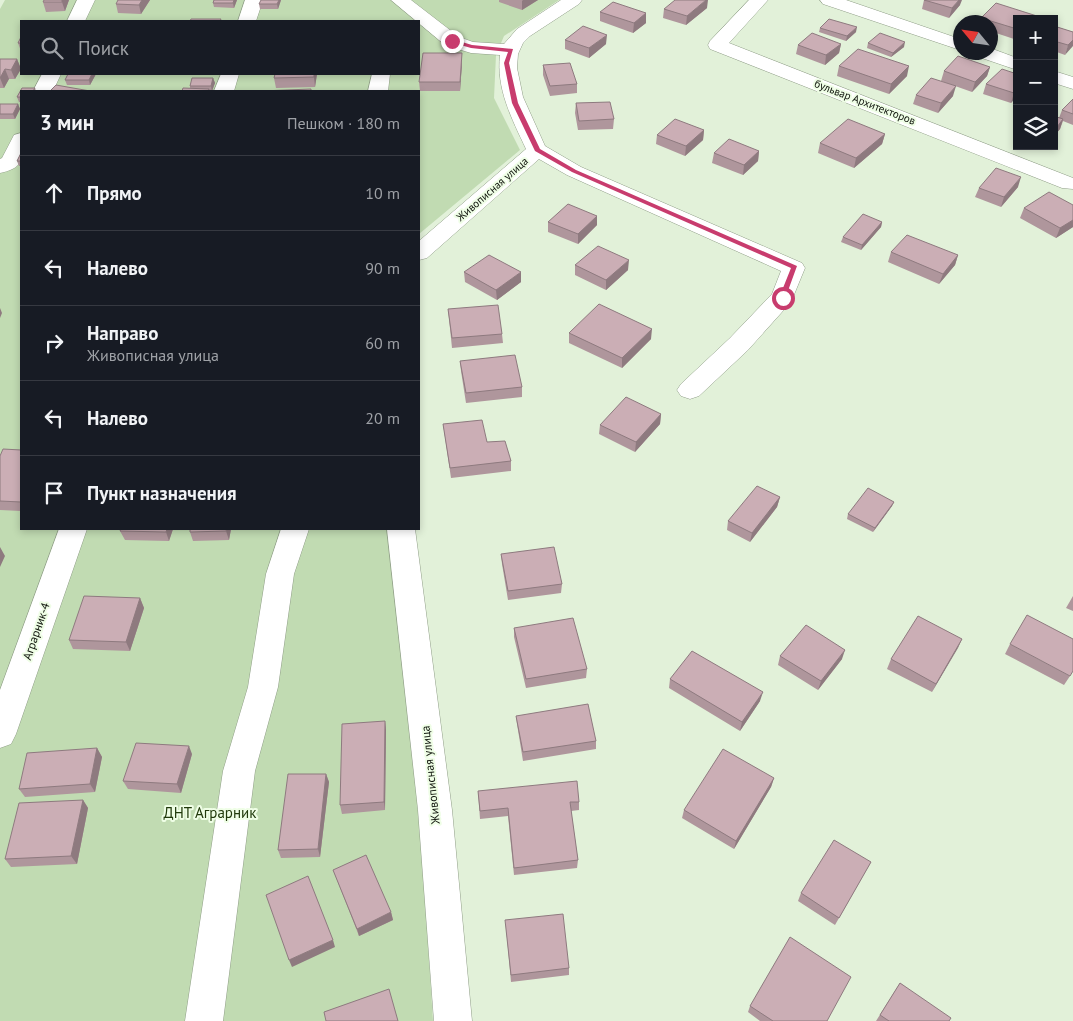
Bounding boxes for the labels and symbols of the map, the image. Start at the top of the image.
north arrow [953,15,998,60]
route end [441,30,464,53]
street label: бульвар Архитекторов [812,76,918,128]
street label: Живописная улица [452,154,531,225]
route start [772,287,795,310]
street label: Аграрник-4 [19,600,53,662]
street label: Живописная улица [417,725,443,826]
park label: ДНТ Аграрник [164,803,257,822]

